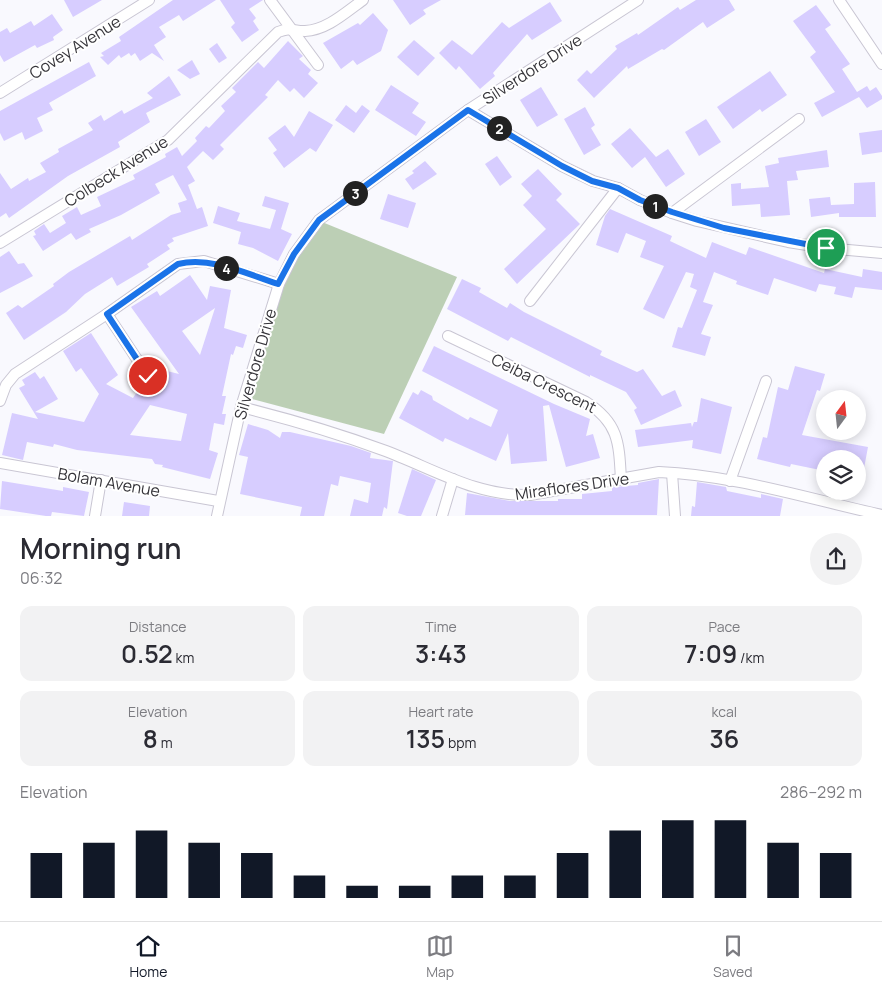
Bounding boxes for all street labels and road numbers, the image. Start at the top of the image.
street label: Covey Avenue [25,10,125,84]
street label: Silverdore Drive [478,29,586,109]
street label: Colbeck Avenue [60,130,172,212]
street label: Silverdore Drive [229,306,281,422]
street label: Ceiba Crescent [488,348,600,418]
street label: Bolam Avenue [56,462,162,502]
street label: Miraflores Drive [514,467,630,505]

